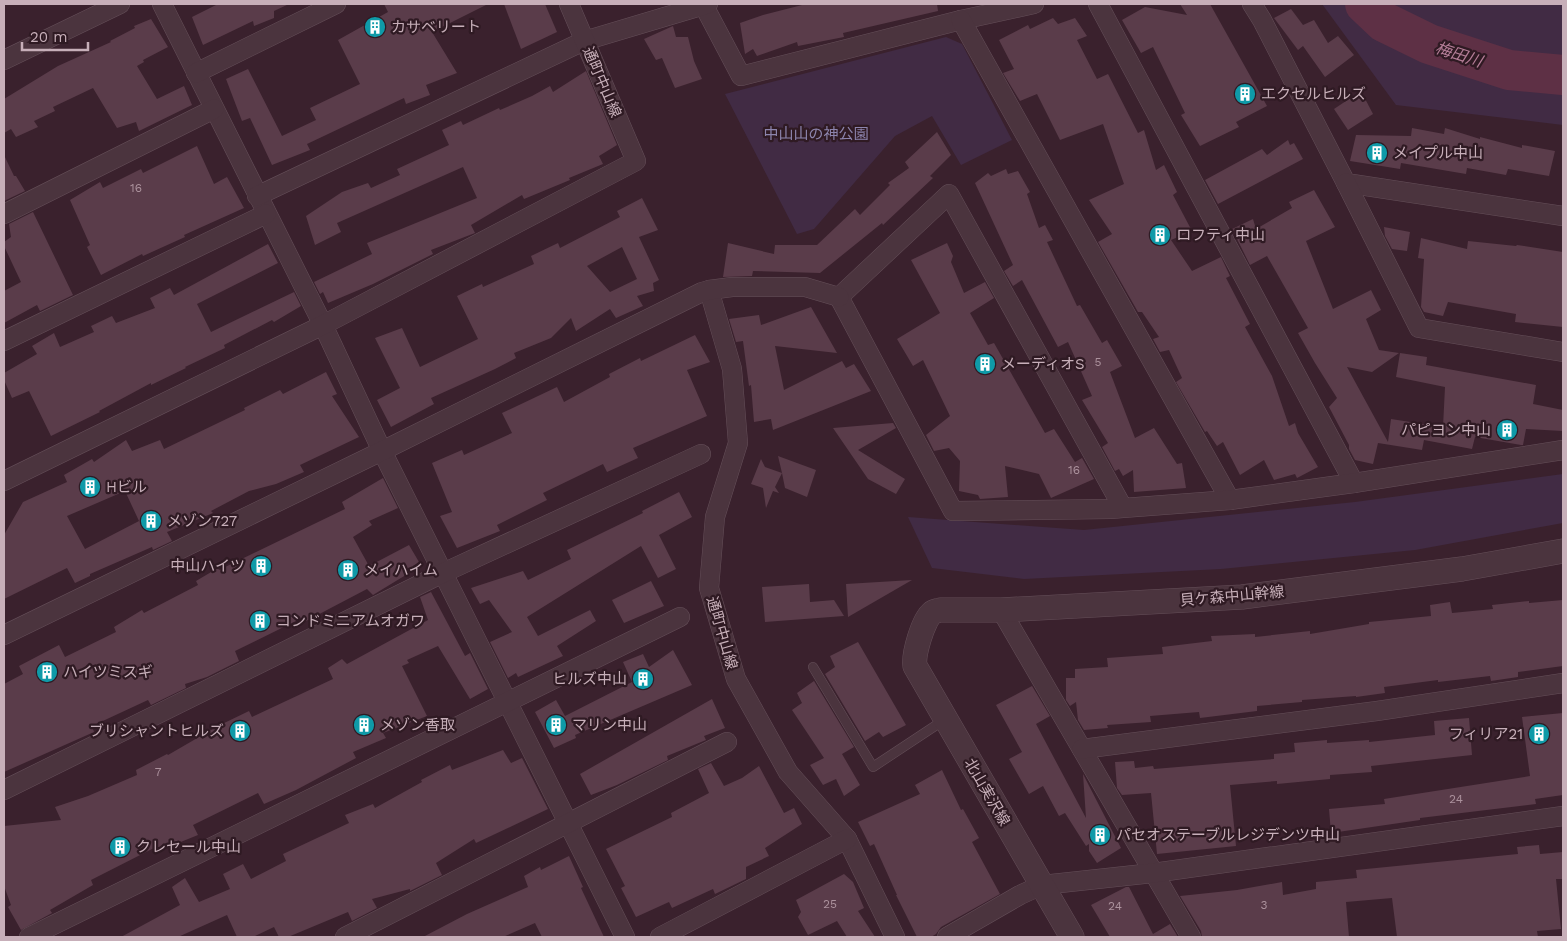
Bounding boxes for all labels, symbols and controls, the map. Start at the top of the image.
building icon: カサベリート [363,15,387,39]
place label: カサベリート [391,18,481,36]
scale bar [22,20,89,52]
text: 20 m [30,28,68,46]
water label: 梅田川 [1433,38,1487,72]
street label: 通町中山線 [579,44,625,120]
building icon: エクセルヒルズ [1233,82,1257,106]
place label: エクセルヒルズ [1261,85,1366,103]
park label: 中山山の神公園 [763,125,869,143]
building icon: メイプル中山 [1365,141,1389,165]
place label: メイプル中山 [1393,144,1483,162]
house number: 16 [130,181,142,195]
building icon: ロフティ中山 [1148,223,1172,247]
place label: ロフティ中山 [1176,226,1265,244]
building icon: メーディオS [973,352,997,376]
place label: メーディオS [1001,355,1085,373]
house number: 5 [1095,355,1102,369]
building icon: パピヨン中山 [1495,418,1519,442]
place label: パピヨン中山 [1401,421,1491,439]
house number: 16 [1068,463,1080,477]
building icon: Hビル [78,475,102,499]
place label: Hビル [106,478,147,496]
building icon: メゾン727 [139,509,163,533]
place label: メゾン727 [167,512,237,530]
building icon: 中山ハイツ [249,554,273,578]
place label: 中山ハイツ [170,557,245,575]
building icon: メイハイム [336,558,360,582]
place label: メイハイム [364,561,438,579]
street label: 貝ケ森中山幹線 [1179,582,1285,610]
street label: 通町中山線 [703,594,741,672]
building icon: コンドミニアムオガワ [248,609,272,633]
place label: コンドミニアムオガワ [276,612,425,630]
building icon: ハイツミスギ [35,660,59,684]
place label: ハイツミスギ [63,663,153,681]
building icon: ヒルズ中山 [631,667,655,691]
place label: ヒルズ中山 [552,670,627,688]
building icon: メゾン香取 [352,713,376,737]
building icon: マリン中山 [544,713,568,737]
place label: メゾン香取 [380,716,455,734]
place label: マリン中山 [572,716,647,734]
building icon: ブリシャントヒルズ [228,719,252,743]
place label: ブリシャントヒルズ [89,722,224,740]
building icon: フィリア21 [1527,722,1551,746]
place label: フィリア21 [1449,725,1523,743]
street label: 北山実沢線 [960,755,1014,829]
house number: 7 [155,765,162,779]
house number: 24 [1449,792,1463,806]
building icon: パセオステーブルレジデンツ中山 [1088,823,1112,847]
place label: パセオステーブルレジデンツ中山 [1116,826,1340,844]
building icon: クレセール中山 [108,835,132,859]
place label: クレセール中山 [136,838,241,856]
house number: 25 [823,897,837,911]
house number: 3 [1261,898,1268,912]
house number: 24 [1108,899,1122,913]

